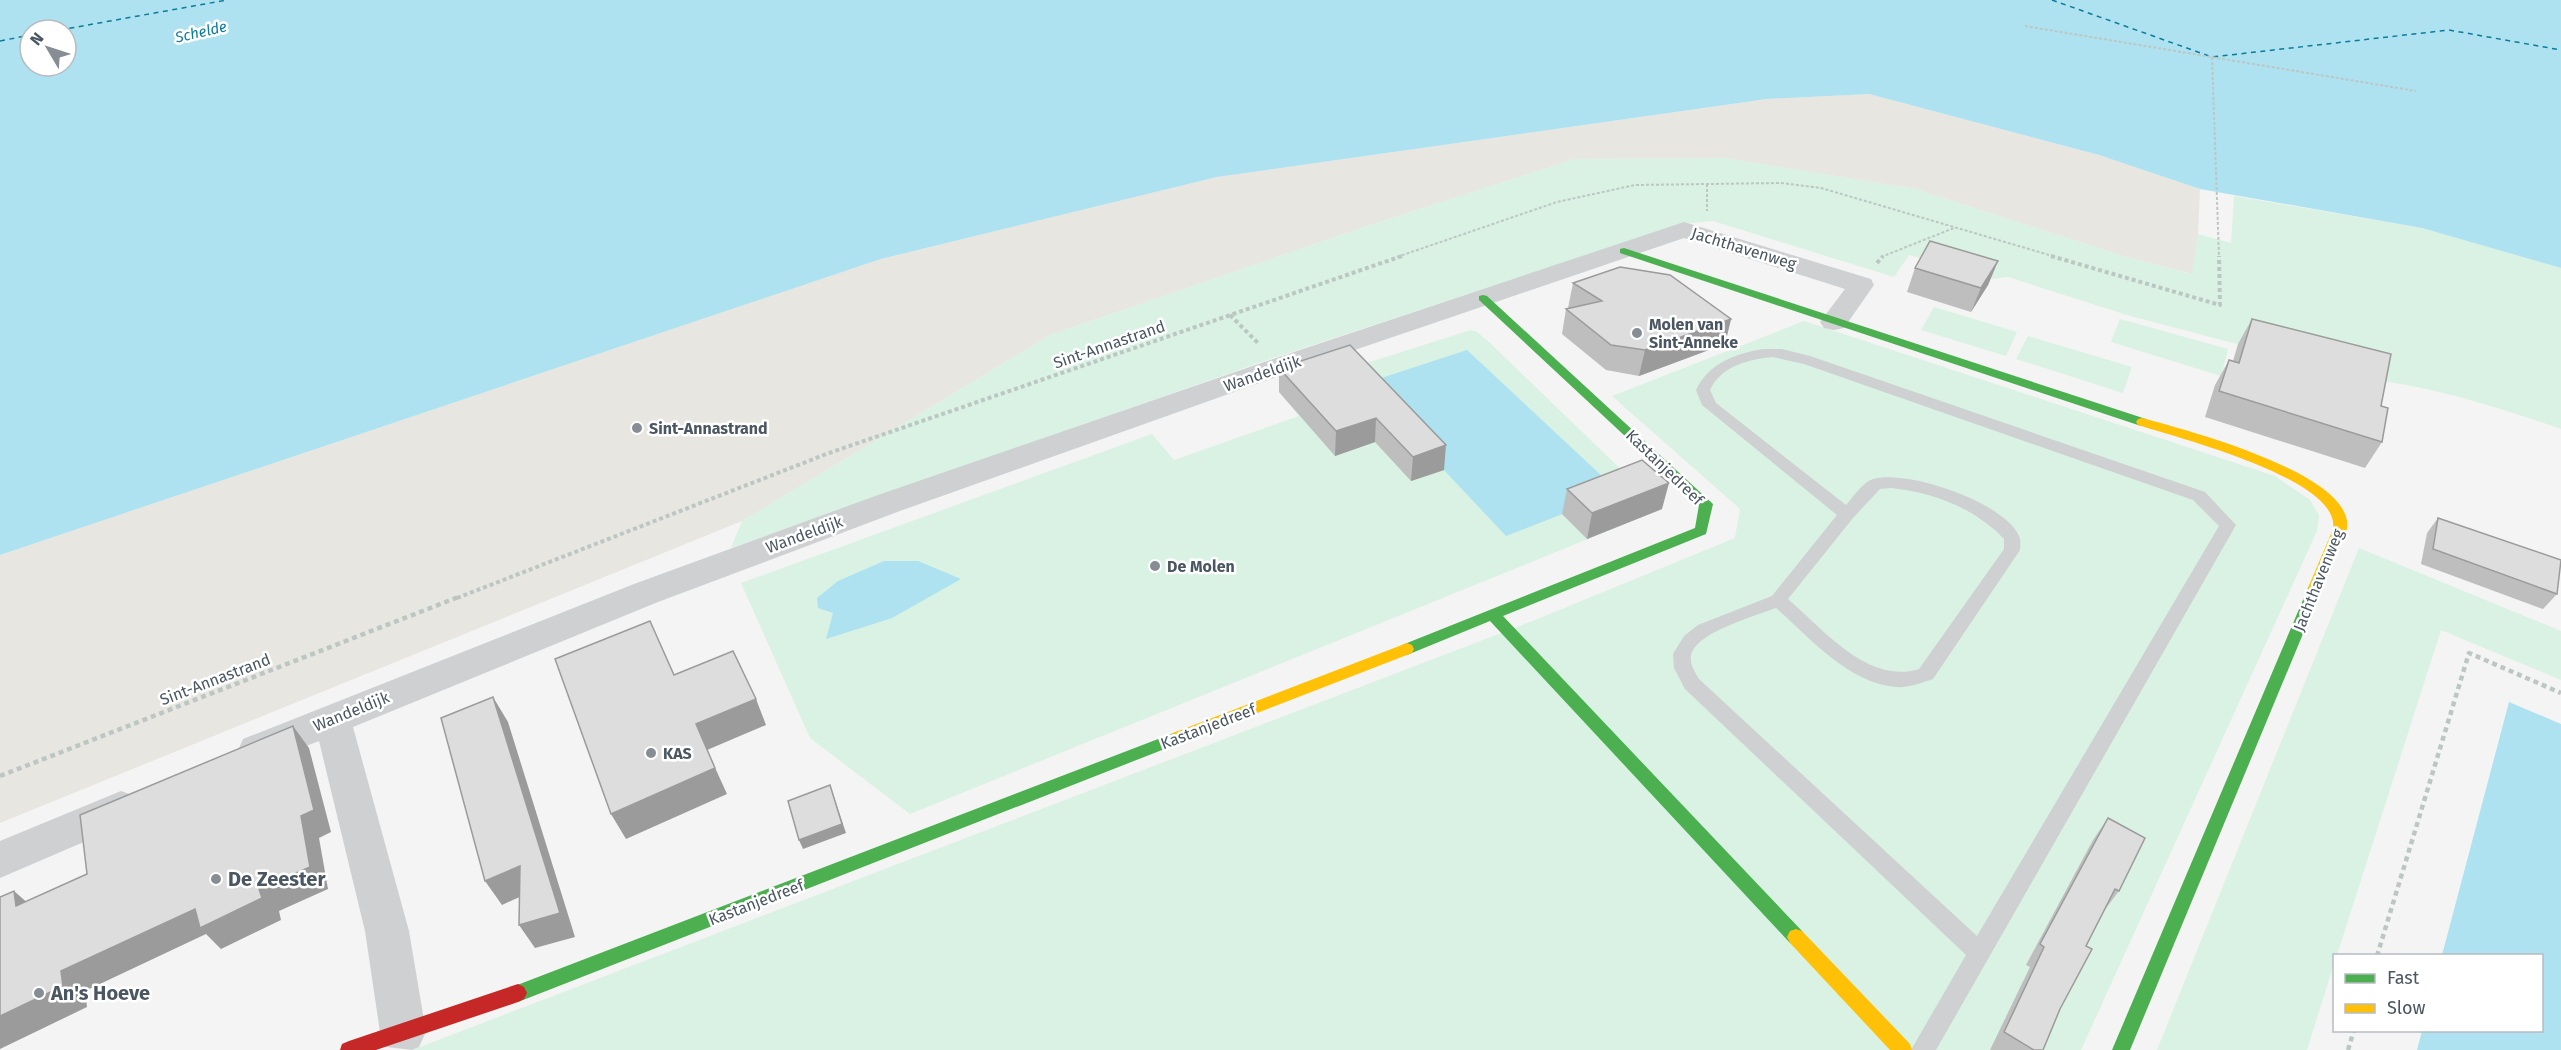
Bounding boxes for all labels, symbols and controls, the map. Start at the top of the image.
water label: Schelde [172,17,229,47]
north arrow [18,18,78,78]
text: N [26,29,47,49]
street label: Jachthavenweg [1689,224,1799,274]
place label: Molen van Sint-Anneke [1649,315,1738,352]
street label: Sint-Annastrand [1051,316,1168,373]
marker: Molen van Sint-Anneke [1630,326,1644,340]
street label: Wandeldijk [1221,351,1304,396]
place label: Sint-Annastrand [649,419,768,438]
marker: Sint-Annastrand [630,421,644,435]
street label: Kastanjedreef [1622,426,1709,510]
street label: Wandeldijk [763,512,846,557]
street label: Jachthavenweg [2289,526,2348,634]
place label: De Molen [1167,557,1235,576]
marker: De Molen [1148,559,1162,573]
street label: Sint-Annastrand [157,650,273,709]
street label: Wandeldijk [310,687,393,735]
street label: Kastanjedreef [1158,699,1260,753]
place label: KAS [663,744,692,763]
marker: KAS [644,746,658,760]
place label: De Zeester [228,867,326,891]
marker: De Zeester [209,872,223,886]
street label: Kastanjedreef [706,875,808,929]
legend [2333,954,2543,1032]
text: Fast [2387,967,2420,989]
place label: An's Hoeve [50,981,150,1005]
marker: An's Hoeve [32,986,46,1000]
text: Slow [2387,997,2426,1019]

